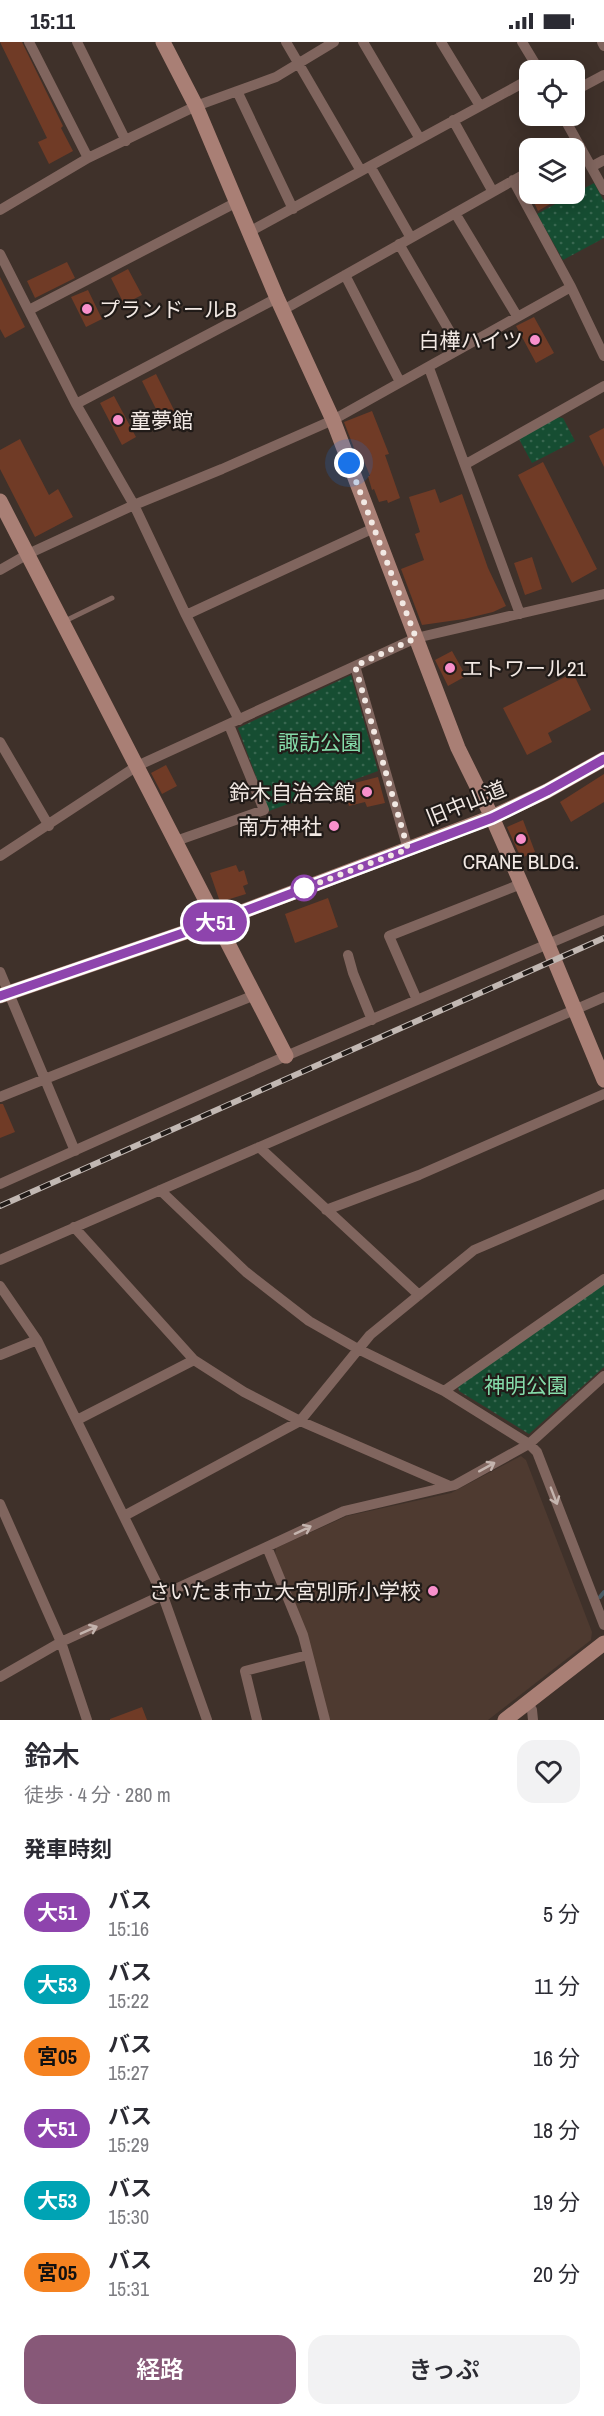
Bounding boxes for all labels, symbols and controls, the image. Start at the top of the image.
text: 15:11 [30,6,75,36]
map controls [519,60,585,204]
button: locate [519,60,585,126]
button: layers [519,138,585,204]
place label: プランドールB [99,295,237,324]
marker: プランドールB [80,302,94,316]
place label: 白樺ハイツ [418,326,523,355]
marker: 白樺ハイツ [528,333,542,347]
place label: 童夢館 [130,406,193,435]
marker: 童夢館 [111,413,125,427]
your location [334,448,364,478]
place label: エトワール21 [462,654,587,683]
marker: エトワール21 [443,661,457,675]
park label: 諏訪公園 [278,728,362,757]
street label: 旧中山道 [422,774,510,832]
place label: 鈴木自治会館 [229,778,355,807]
marker: 鈴木自治会館 [360,785,374,799]
place label: 南方神社 [238,812,322,841]
marker: 南方神社 [327,819,341,833]
marker: CRANE BLDG. [514,832,528,846]
place label: CRANE BLDG. [463,847,579,876]
unlabelled marker [291,875,317,901]
line badge: 大51 [180,902,250,942]
text: 大51 [195,908,235,937]
park label: 神明公園 [484,1371,568,1400]
one-way arrow [478,1461,495,1473]
one-way arrow [549,1486,560,1504]
one-way arrow [294,1523,312,1535]
place label: さいたま市立大宮別所小学校 [149,1577,421,1606]
marker: さいたま市立大宮別所小学校 [426,1584,440,1598]
one-way arrow [79,1623,97,1635]
text: 鈴木 [24,1737,80,1775]
button: heart [517,1740,580,1803]
text: 徒歩 · 4 分 · 280 m [24,1781,171,1808]
text: 発車時刻 [24,1834,112,1864]
text: バス [108,1885,152,1915]
text: 大51 [37,1898,77,1927]
text: 5 分 [543,1899,580,1929]
text: 15:16 [108,1915,149,1942]
text: バス [108,1957,152,1987]
text: 大53 [37,1970,77,1999]
text: 11 分 [534,1971,580,2001]
text: 15:22 [108,1987,149,2014]
text: バス [108,2029,152,2059]
text: 宮05 [37,2042,77,2071]
text: 16 分 [533,2043,580,2073]
text: 15:27 [108,2059,149,2086]
text: バス [108,2101,152,2131]
text: 大51 [37,2114,77,2143]
text: 18 分 [533,2115,580,2145]
text: 15:29 [108,2131,149,2158]
text: バス [108,2173,152,2203]
text: 大53 [37,2186,77,2215]
text: 19 分 [533,2187,580,2217]
text: 15:30 [108,2203,149,2230]
text: バス [108,2245,152,2275]
text: 宮05 [37,2258,77,2287]
text: 20 分 [533,2259,580,2289]
text: 15:31 [108,2275,149,2302]
button: 経路 [24,2335,296,2404]
button: きっぷ [308,2335,580,2404]

